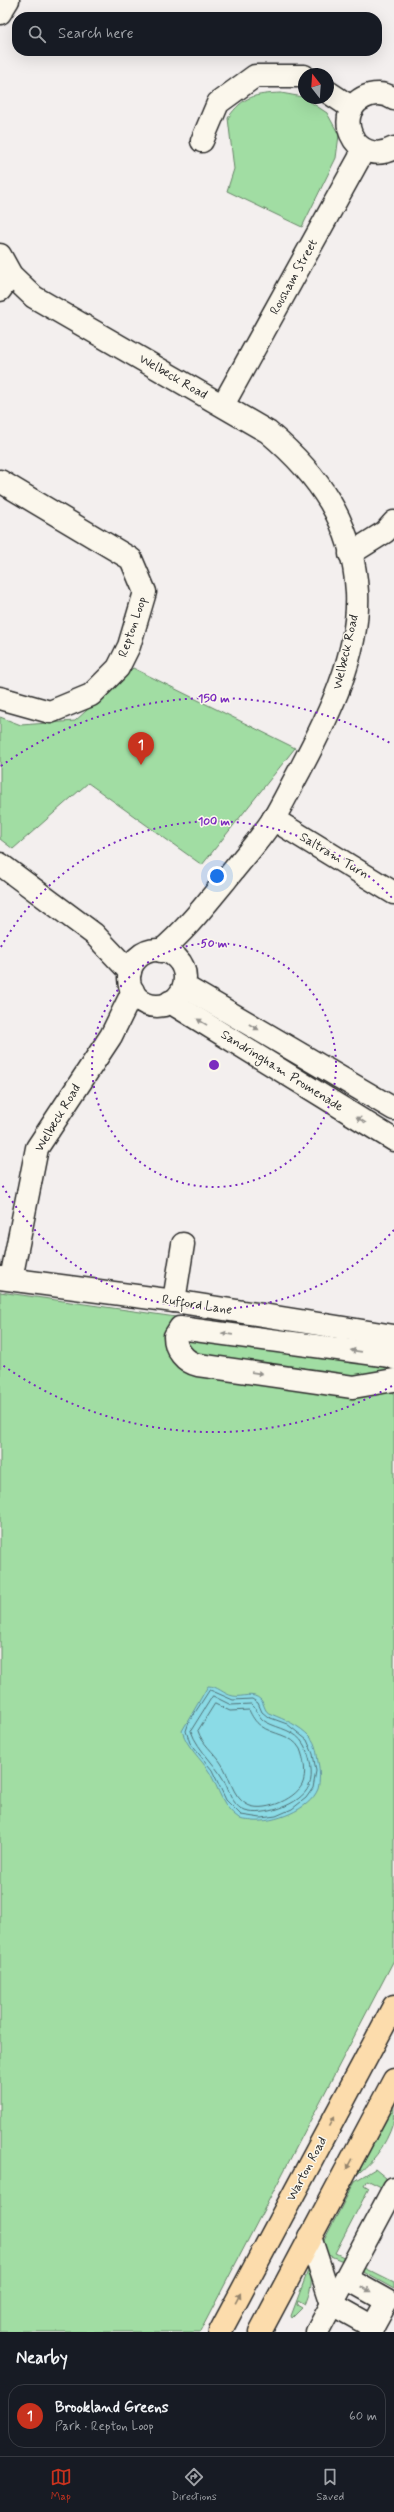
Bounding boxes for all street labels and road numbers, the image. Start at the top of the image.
street label: Rousham Street [266,236,322,318]
street label: Welbeck Road [136,351,210,403]
street label: Repton Loop [115,594,151,660]
street label: Welbeck Road [329,613,363,691]
street label: Saltram Turn [296,829,372,883]
street label: Sandringham Promenade [217,1026,347,1117]
street label: Welbeck Road [31,1081,85,1155]
street label: Rufford Lane [160,1291,233,1321]
street label: Warton Road [283,2134,331,2204]

